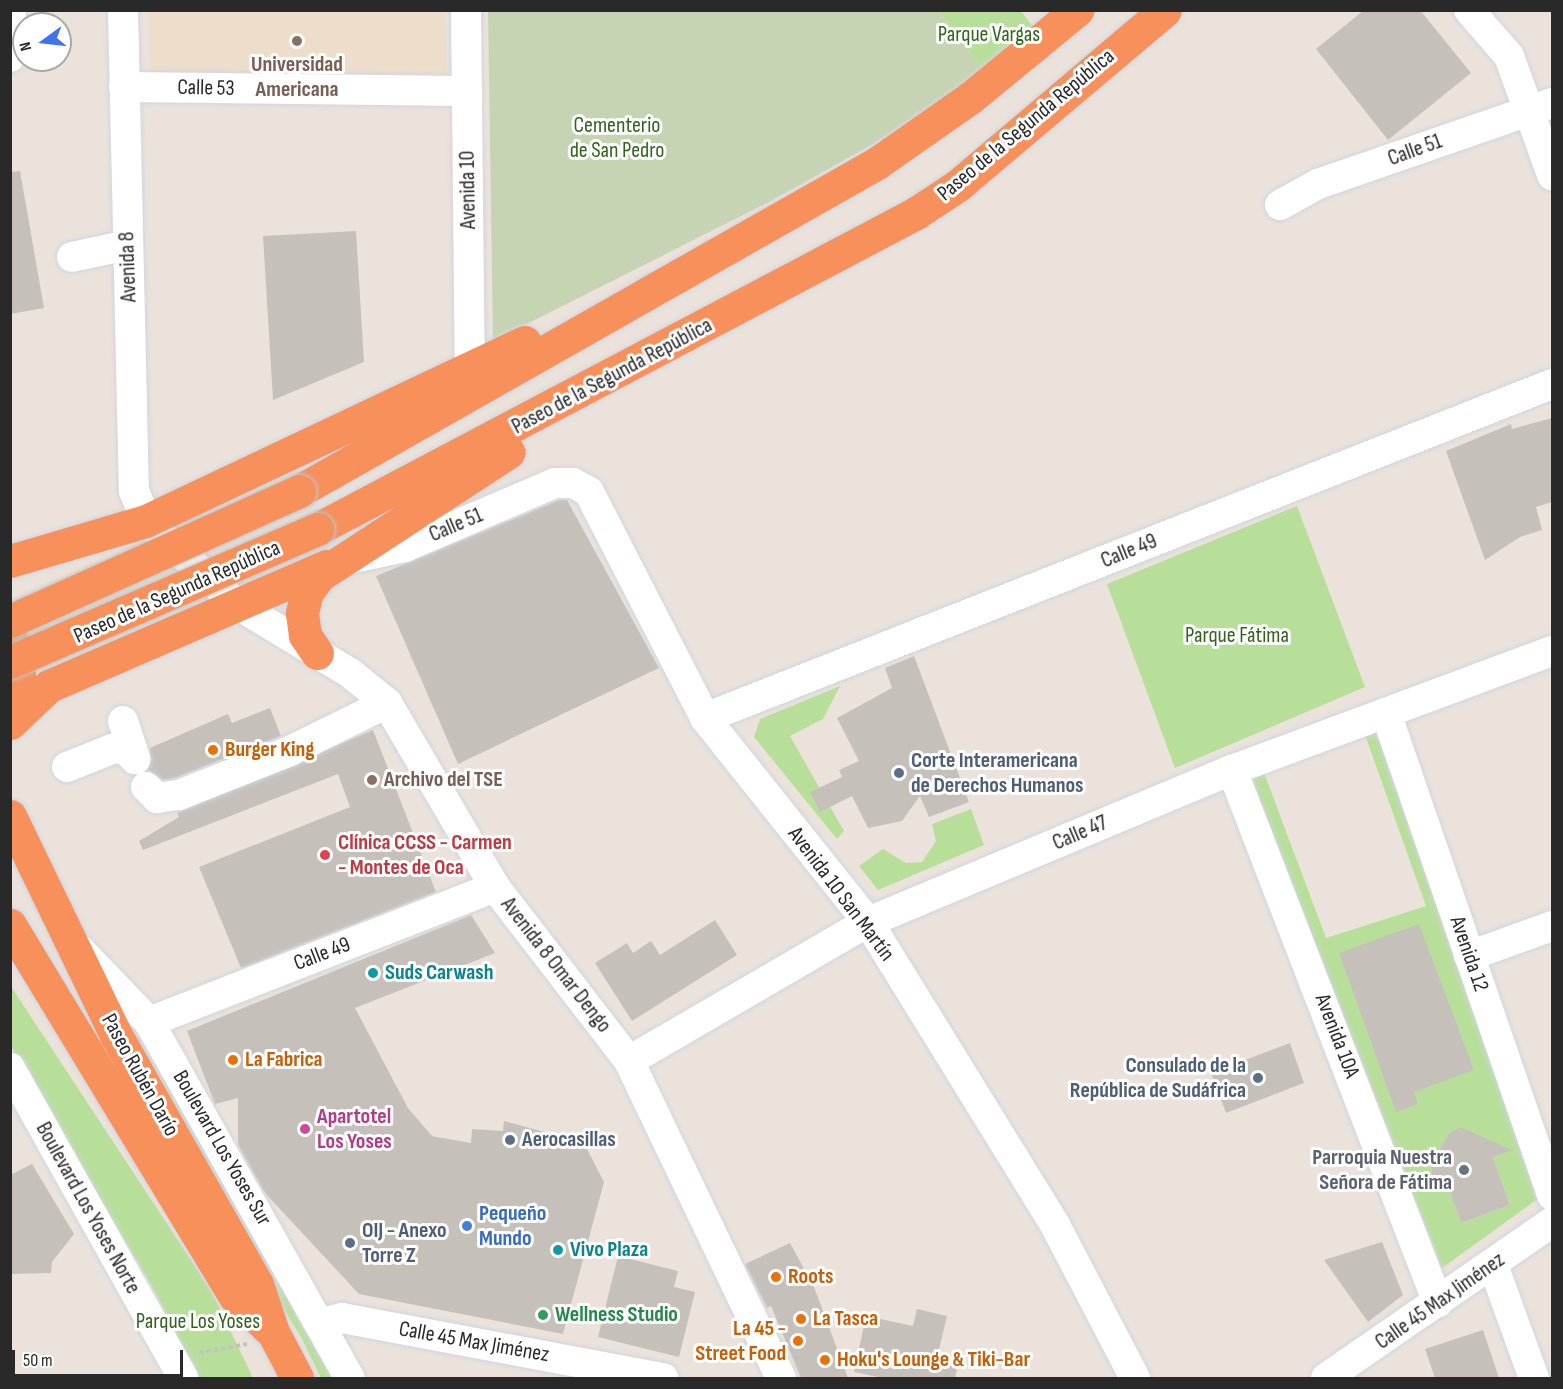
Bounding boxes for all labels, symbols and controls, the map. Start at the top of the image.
north arrow [12,12,72,72]
park label: Parque Vargas [938,22,1040,48]
marker: Universidad Americana [290,34,304,48]
text: N [16,40,36,53]
street label: Paseo de la Segunda República [932,43,1120,207]
place label: Universidad Americana [251,51,343,102]
street label: Calle 53 [177,74,235,102]
park label: Cementerio de San Pedro [570,112,664,164]
street label: Calle 51 [1384,128,1446,172]
street label: Avenida 10 [454,151,482,229]
street label: Avenida 8 [114,231,142,303]
street label: Paseo de la Segunda República [507,312,717,440]
street label: Calle 51 [425,502,487,548]
street label: Calle 49 [1097,528,1161,574]
street label: Paseo de la Segunda República [70,535,284,649]
park label: Parque Fátima [1185,623,1289,649]
place label: Burger King [225,737,314,763]
marker: Burger King [206,743,220,757]
place label: Corte Interamericana de Derechos Humanos [911,747,1083,798]
marker: Corte Interamericana de Derechos Humanos [892,766,906,780]
place label: Archivo del TSE [384,767,503,793]
marker: Archivo del TSE [365,773,379,787]
street label: Calle 47 [1049,810,1111,856]
street label: Avenida 10 San Martín [782,822,900,966]
place label: Clínica CCSS - Carmen - Montes de Oca [338,829,512,880]
marker: Clínica CCSS - Carmen - Montes de Oca [316,846,334,864]
street label: Avenida 8 Omar Dengo [495,892,617,1038]
street label: Avenida 12 [1444,913,1494,995]
street label: Calle 49 [290,931,354,977]
place label: Suds Carwash [385,960,493,986]
marker: Suds Carwash [366,966,380,980]
street label: Avenida 10A [1309,990,1365,1082]
street label: Paseo Rubén Darío [96,1009,184,1141]
place label: La Fabrica [245,1047,323,1073]
place label: Consulado de la República de Sudáfrica [1070,1052,1246,1104]
marker: La Fabrica [226,1053,240,1067]
street label: Boulevard Los Yoses Sur [167,1066,277,1230]
marker: Consulado de la República de Sudáfrica [1251,1071,1265,1085]
place label: Apartotel Los Yoses [317,1103,392,1154]
street label: Boulevard Los Yoses Norte [30,1118,146,1298]
marker: Apartotel Los Yoses [298,1122,312,1136]
place label: Aerocasillas [522,1127,616,1153]
marker: Aerocasillas [503,1133,517,1147]
place label: Parroquia Nuestra Señora de Fátima [1312,1144,1452,1196]
marker: Parroquia Nuestra Señora de Fátima [1457,1163,1471,1177]
place label: Pequeño Mundo [479,1200,546,1252]
place label: OIJ - Anexo Torre Z [362,1217,447,1268]
marker: Pequeño Mundo [460,1219,474,1233]
marker: OIJ - Anexo Torre Z [343,1236,357,1250]
place label: Vivo Plaza [570,1237,648,1263]
marker: Vivo Plaza [551,1243,565,1257]
street label: Calle 45 Max Jiménez [1370,1247,1510,1355]
place label: Roots [788,1264,833,1290]
marker: Roots [769,1270,783,1284]
place label: Wellness Studio [555,1302,678,1328]
place label: La Tasca [813,1306,878,1332]
marker: Wellness Studio [536,1308,550,1322]
park label: Parque Los Yoses [136,1309,260,1335]
marker: La Tasca [794,1312,808,1326]
place label: La 45 - Street Food [695,1315,786,1366]
street label: Calle 45 Max Jiménez [397,1316,551,1368]
marker: La 45 - Street Food [791,1334,805,1348]
scale bar [15,1338,186,1376]
place label: Hoku's Lounge & Tiki-Bar [837,1347,1030,1373]
text: 50 m [23,1350,53,1371]
marker: Hoku's Lounge & Tiki-Bar [818,1353,832,1367]

